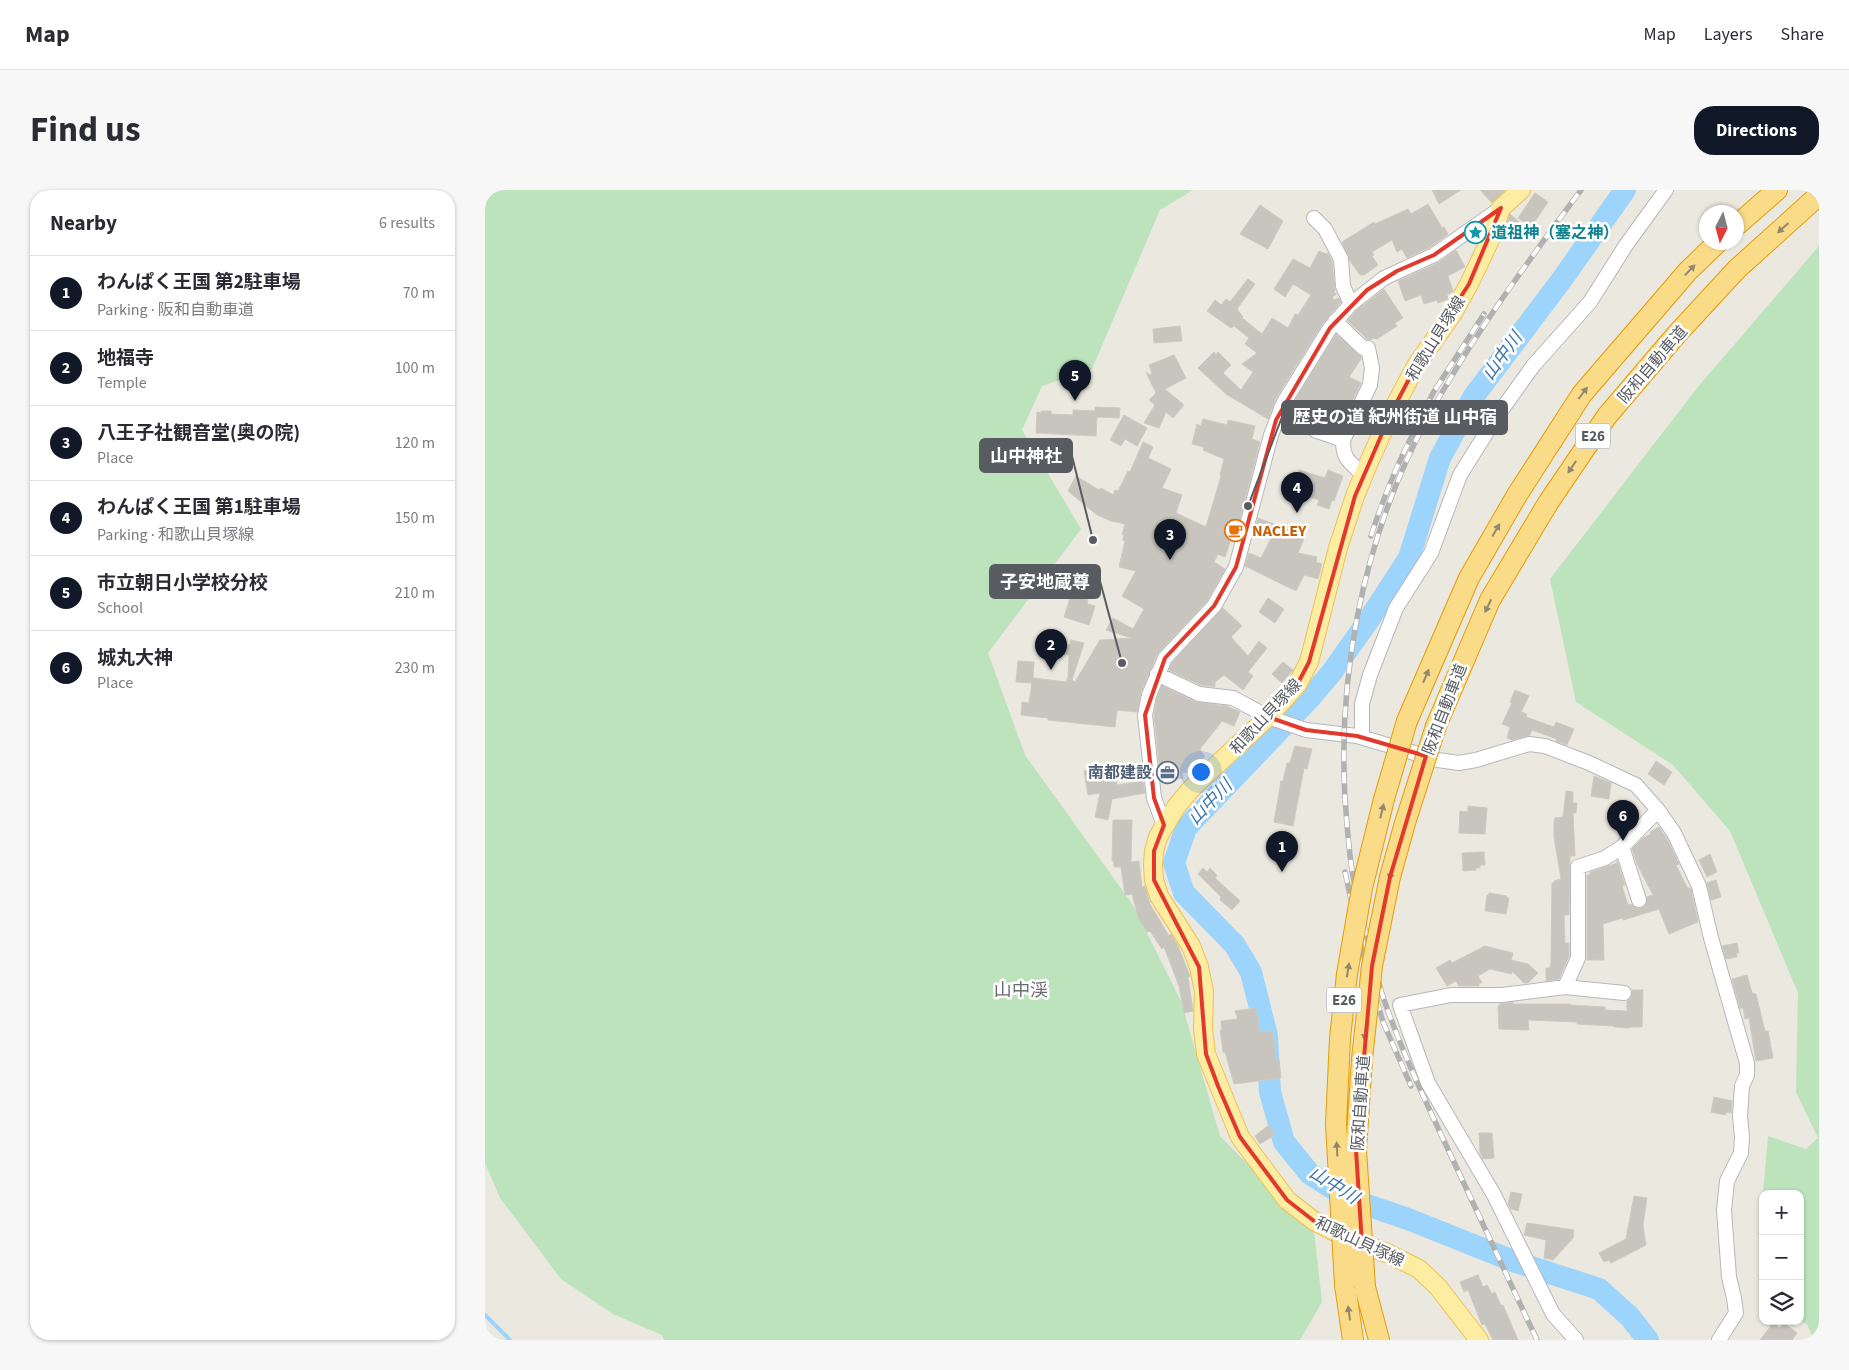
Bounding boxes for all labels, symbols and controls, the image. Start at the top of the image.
text: Map [25,17,70,52]
text: Map [1644,22,1676,47]
text: Layers [1704,22,1753,47]
text: Share [1781,22,1824,47]
text: Find us [30,105,140,155]
button: Directions [1694,106,1819,155]
north arrow [1699,205,1744,250]
text: Nearby [50,208,117,238]
text: 6 results [379,212,435,234]
place icon: 道祖神（塞之神） [1463,220,1487,244]
place label: 道祖神（塞之神） [1491,222,1619,244]
one-way arrow [1777,222,1789,234]
one-way arrow [1684,265,1696,277]
text: わんぱく王国 第2駐車場 [97,269,301,296]
text: 1 [62,282,70,304]
text: 70 m [403,282,435,304]
street label: 和歌山貝塚線 [1401,292,1471,385]
text: Parking · 阪和自動車道 [97,299,254,321]
street label: 阪和自動車道 [1613,321,1693,408]
water label: 山中川 [1476,325,1530,385]
text: 地福寺 [97,345,154,372]
text: 2 [62,357,70,379]
text: 100 m [395,357,435,379]
pin: 5 [1059,360,1091,401]
text: Temple [97,372,147,394]
one-way arrow [1578,386,1588,400]
callout: 歴史の道 紀州街道 山中宿 [1282,401,1507,434]
text: 歴史の道 紀州街道 山中宿 [1292,405,1498,430]
text: 八王子社観音堂(奥の院) [97,420,300,447]
road number: E26 [1575,424,1611,448]
text: 3 [62,432,70,454]
text: 120 m [395,432,435,454]
callout: 山中神社 [980,439,1072,472]
text: 山中神社 [990,444,1062,469]
text: Place [97,447,133,469]
one-way arrow [1567,461,1577,474]
pin: 4 [1281,472,1313,513]
text: わんぱく王国 第1駐車場 [97,494,301,521]
text: 4 [62,507,70,529]
text: 150 m [395,507,435,529]
cafe icon: NACLEY [1224,518,1248,542]
pin: 3 [1154,519,1186,560]
place label: NACLEY [1252,520,1307,542]
text: Parking · 和歌山貝塚線 [97,524,254,546]
one-way arrow [1492,524,1501,537]
callout: 子安地蔵尊 [990,565,1100,598]
text: 市立朝日小学校分校 [97,570,268,597]
text: 子安地蔵尊 [1000,570,1090,595]
text: 5 [62,582,70,604]
text: 210 m [395,582,435,604]
text: School [97,597,143,619]
one-way arrow [1483,599,1491,613]
pin: 2 [1035,629,1067,670]
text: 城丸大神 [97,645,173,672]
text: 6 [62,657,70,679]
text: 230 m [395,657,435,679]
street label: 阪和自動車道 [1417,661,1472,758]
one-way arrow [1423,669,1431,684]
text: Place [97,672,133,694]
street label: 和歌山貝塚線 [1225,674,1307,759]
your location [1188,759,1214,785]
office icon: 南都建設 [1156,760,1180,784]
place label: 南都建設 [1088,762,1152,784]
water label: 山中川 [1183,773,1239,830]
pin: 6 [1607,800,1639,841]
one-way arrow [1378,803,1386,818]
pin: 1 [1266,831,1298,872]
one-way arrow [1387,865,1395,880]
one-way arrow [1344,961,1352,977]
district label: 山中渓 [994,978,1048,1003]
road number: E26 [1327,988,1361,1012]
one-way arrow [1361,1025,1369,1041]
street label: 阪和自動車道 [1347,1054,1375,1152]
one-way arrow [1333,1141,1341,1157]
water label: 山中川 [1304,1161,1365,1211]
map controls [1759,1190,1804,1325]
button: + [1759,1190,1804,1235]
street label: 和歌山貝塚線 [1311,1212,1408,1272]
button: − [1759,1235,1804,1280]
button: layers [1759,1280,1804,1325]
one-way arrow [1344,1304,1352,1320]

